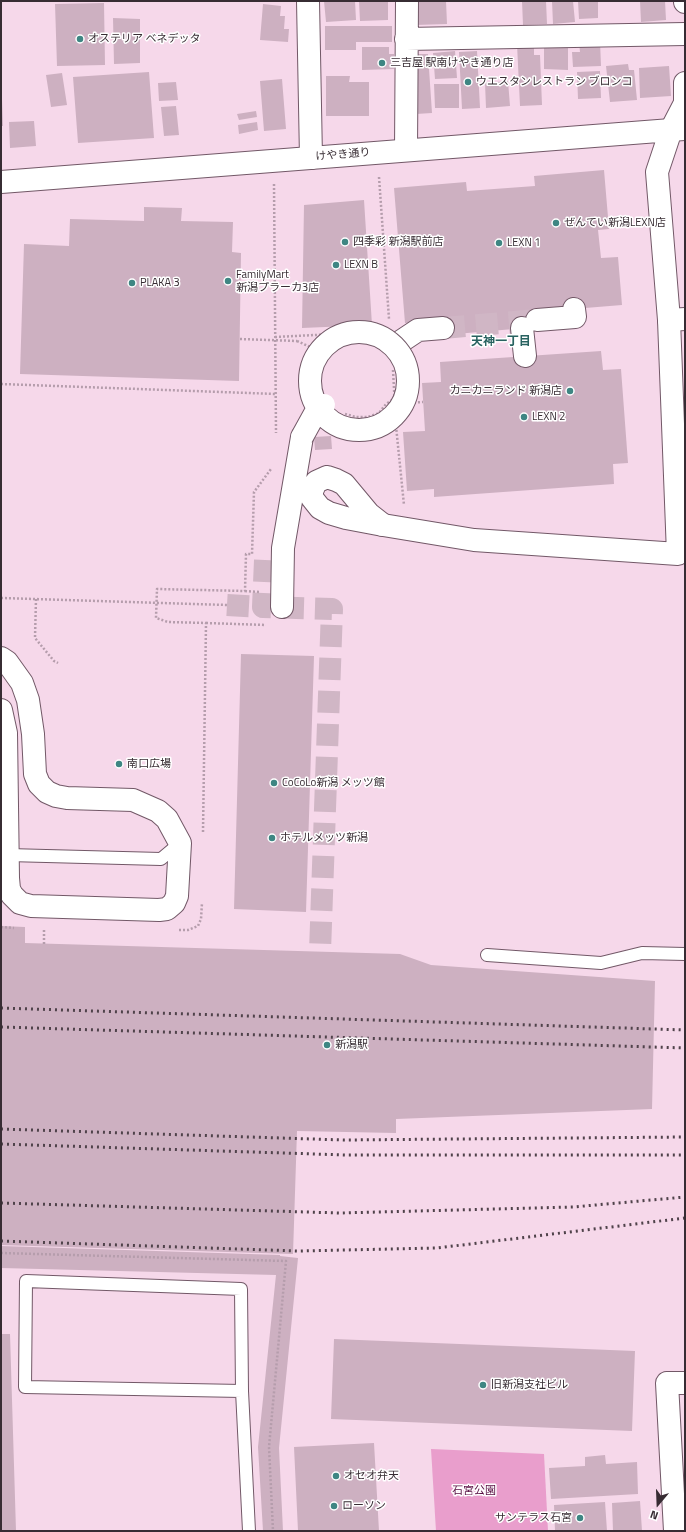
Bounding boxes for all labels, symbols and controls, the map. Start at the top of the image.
place label: オステリア ベネデッタ [88,32,200,46]
marker: オステリア ベネデッタ [75,34,85,44]
place label: 三吉屋 駅南けやき通り店 [390,56,513,70]
marker: 三吉屋 駅南けやき通り店 [377,58,387,68]
place label: ウエスタンレストラン ブロンコ [476,75,632,89]
marker: ウエスタンレストラン ブロンコ [463,77,473,87]
street label: けやき通り [315,146,371,164]
place label: ぜんてい新潟LEXN店 [564,216,666,230]
marker: ぜんてい新潟LEXN店 [551,218,561,228]
place label: 四季彩 新潟駅前店 [353,235,443,249]
place label: LEXN 1 [507,236,541,250]
marker: 四季彩 新潟駅前店 [340,237,350,247]
marker: LEXN 1 [494,238,504,248]
place label: LEXN B [344,258,378,272]
marker: LEXN B [331,260,341,270]
place label: FamilyMart 新潟プラーカ3店 [236,268,319,294]
place label: PLAKA 3 [140,276,180,290]
marker: FamilyMart 新潟プラーカ3店 [223,276,233,286]
marker: PLAKA 3 [127,278,137,288]
district label: 天神一丁目 [471,335,531,349]
place label: カニカニランド 新潟店 [450,384,562,398]
marker: カニカニランド 新潟店 [565,386,575,396]
place label: LEXN 2 [532,410,566,424]
marker: LEXN 2 [519,412,529,422]
place label: 南口広場 [127,757,171,771]
marker: 南口広場 [114,759,124,769]
place label: CoCoLo新潟 メッツ館 [282,776,385,790]
marker: CoCoLo新潟 メッツ館 [269,778,279,788]
place label: ホテルメッツ新潟 [280,831,368,845]
marker: ホテルメッツ新潟 [267,833,277,843]
place label: 新潟駅 [335,1038,368,1052]
marker: 新潟駅 [322,1040,332,1050]
place label: 旧新潟支社ビル [491,1378,568,1392]
marker: 旧新潟支社ビル [478,1380,488,1390]
place label: オセオ弁天 [344,1469,399,1483]
marker: オセオ弁天 [331,1471,341,1481]
park label: 石宮公園 [452,1484,496,1498]
north arrow [638,1484,678,1524]
place label: ローソン [342,1499,386,1513]
marker: ローソン [329,1501,339,1511]
text: N [648,1507,660,1524]
place label: サンテラス石宮 [495,1511,572,1525]
marker: サンテラス石宮 [575,1513,585,1523]

